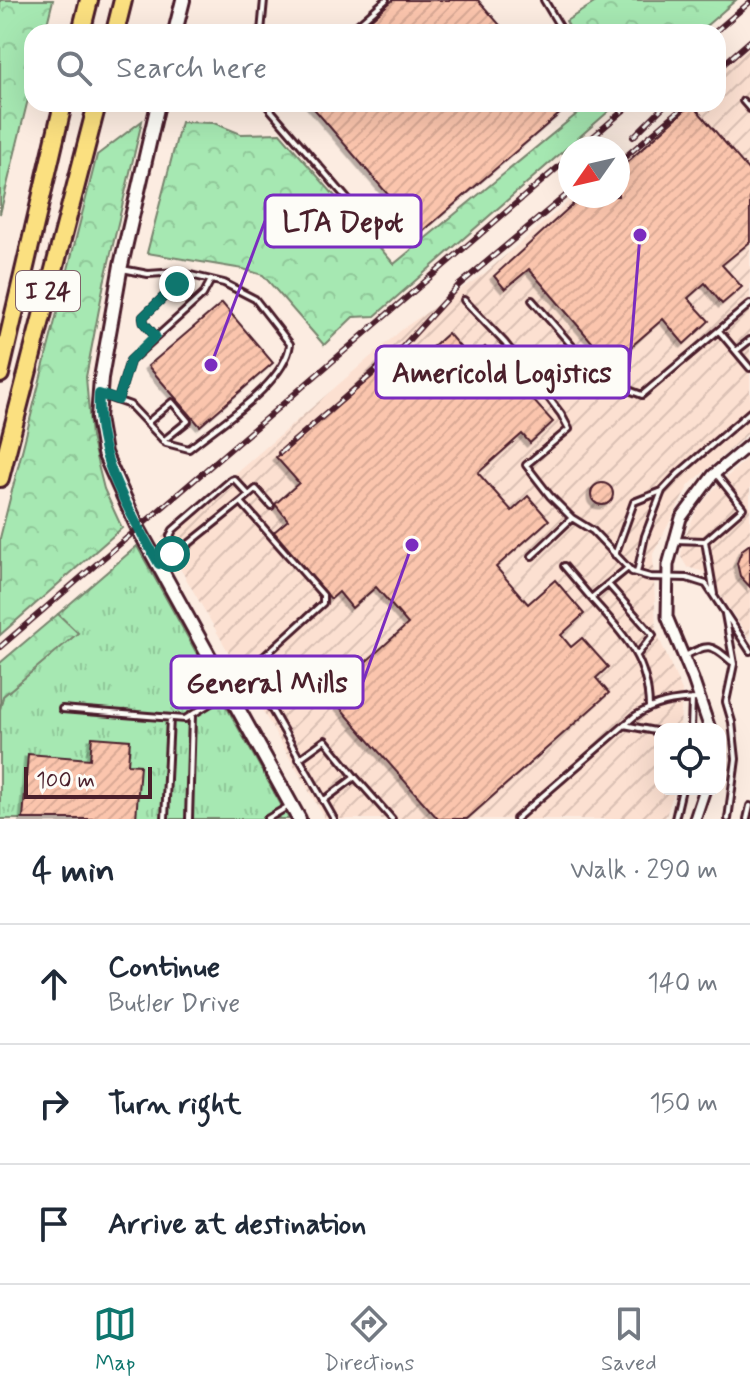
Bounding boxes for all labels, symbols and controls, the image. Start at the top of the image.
search box [24,24,726,112]
icon: search [52,46,96,90]
text: Search here [116,49,267,88]
north arrow [558,136,630,208]
callout: LTA Depot [265,195,421,247]
text: LTA Depot [282,205,404,242]
route end [159,266,195,302]
road number: I 24 [16,271,80,311]
callout: Americold Logistics [376,346,629,398]
text: Americold Logistics [392,356,612,394]
route start [154,536,190,572]
callout: General Mills [171,656,363,708]
text: General Mills [186,666,348,703]
map controls [654,723,726,795]
button: locate [654,723,726,795]
scale bar [24,763,152,799]
text: 100 m [36,767,95,795]
text: 4 min [32,849,115,894]
text: Walk · 290 m [570,854,718,888]
text: Continue [108,948,220,987]
icon: ahead [32,962,76,1006]
text: 140 m [647,967,718,1001]
text: Butler Drive [108,987,240,1021]
icon: right [32,1082,76,1126]
text: Turn right [108,1085,241,1124]
text: 150 m [649,1087,718,1121]
icon: arrive [32,1202,76,1246]
text: Arrive at destination [108,1205,366,1244]
tab: Map [93,1302,137,1378]
tab: Directions [324,1302,414,1378]
tab: Saved [601,1302,657,1378]

